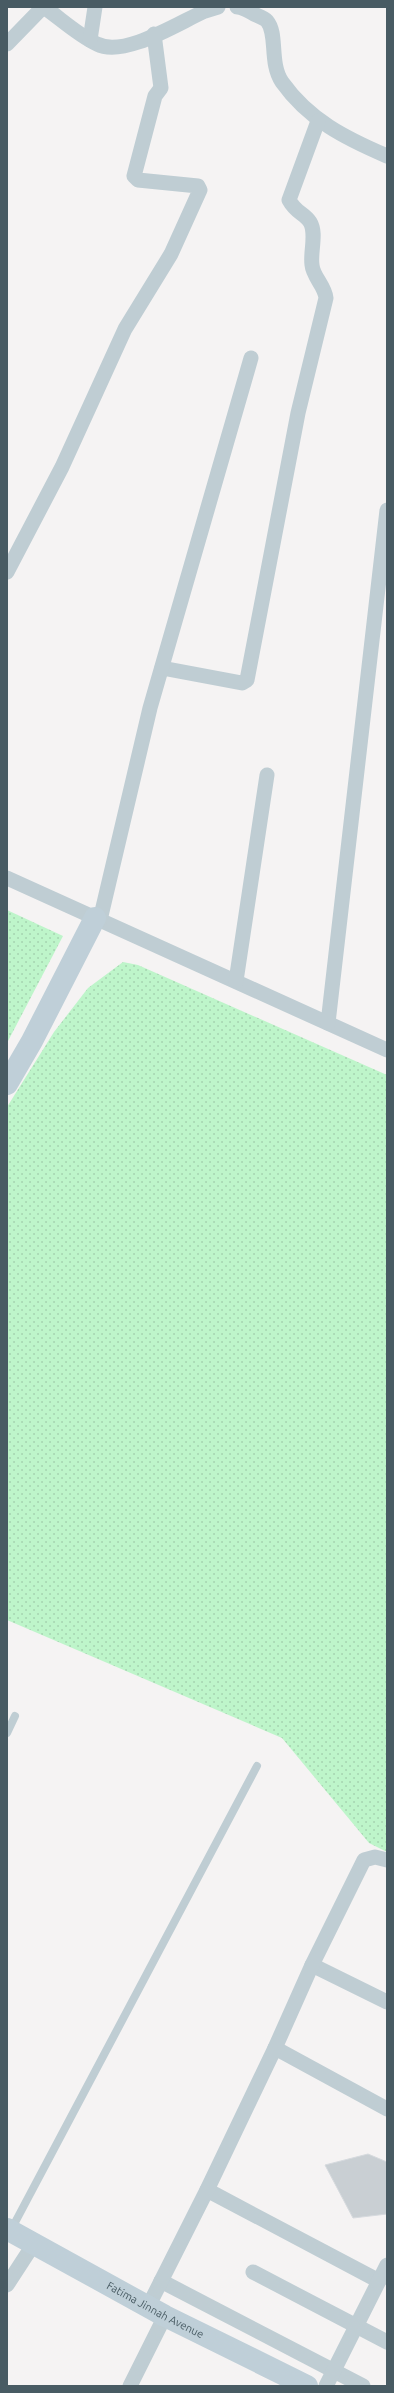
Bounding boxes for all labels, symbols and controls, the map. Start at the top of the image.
street label: Fatima Jinnah Avenue [105,2279,206,2340]

